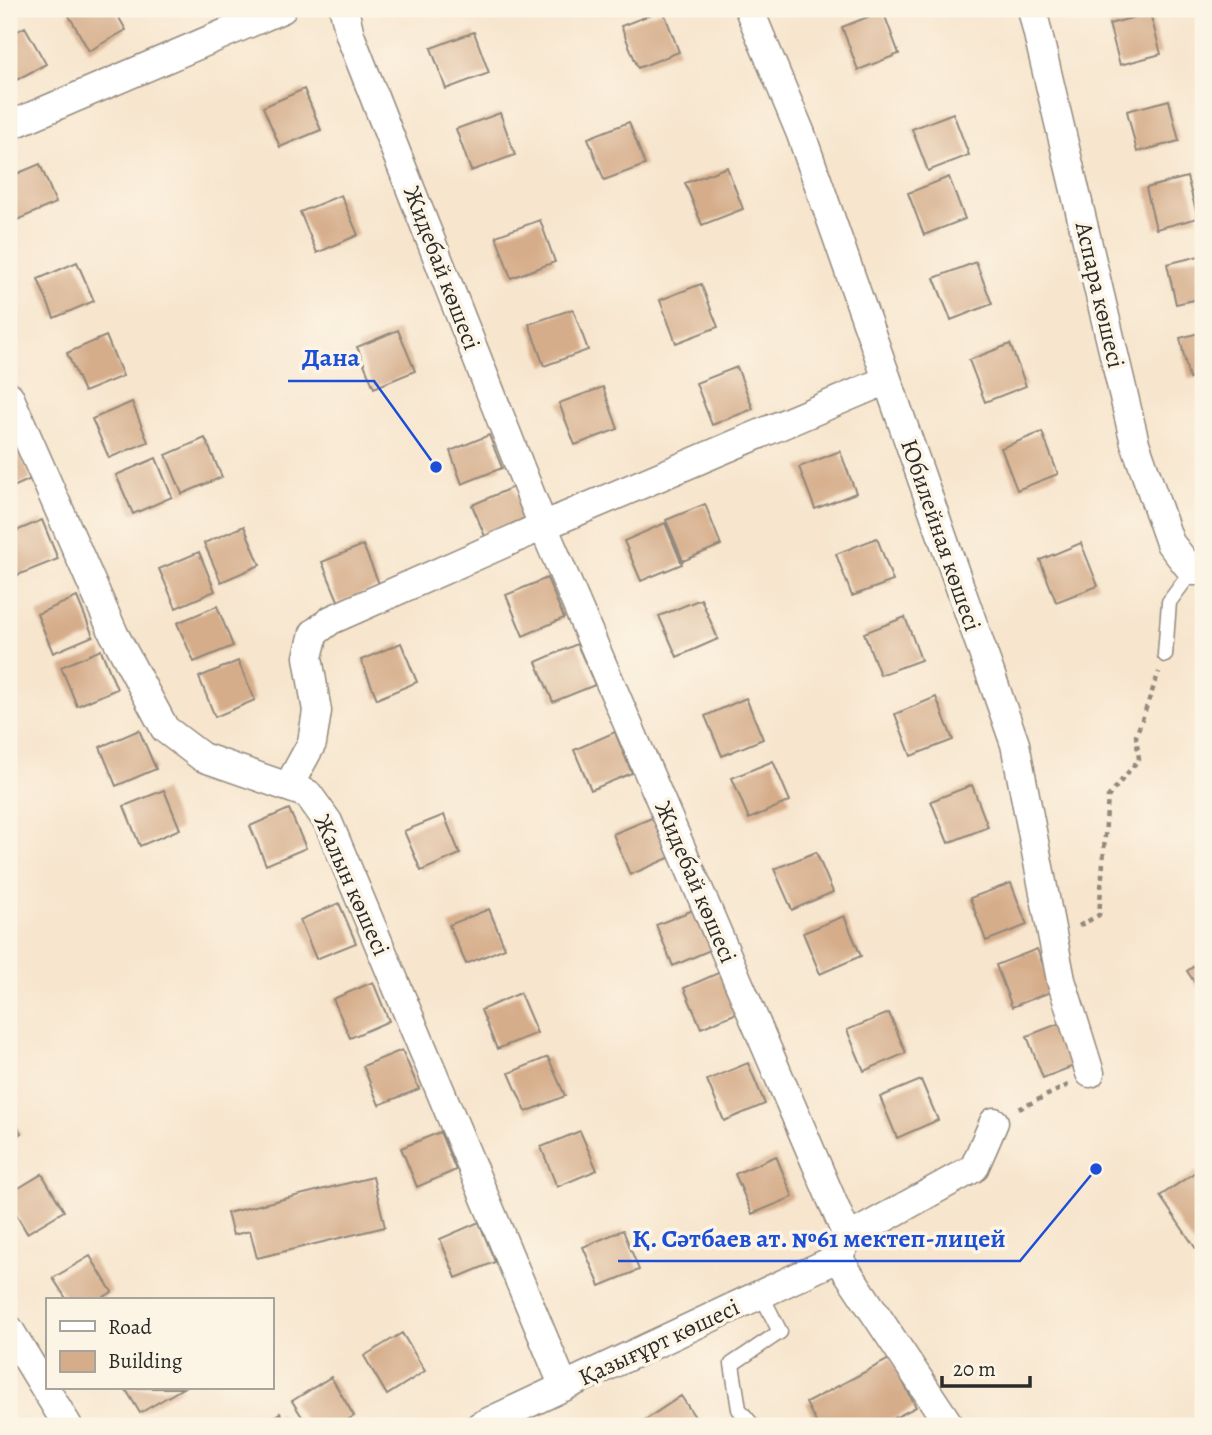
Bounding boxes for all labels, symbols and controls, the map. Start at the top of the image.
street label: Жидебай көшесі [396,181,488,355]
street label: Аспара көшесі [1067,218,1132,371]
callout: Дана [288,334,374,381]
text: Дана [302,340,361,375]
street label: Юбилейная көшесі [893,435,989,635]
street label: Жидебай көшесі [647,796,745,968]
street label: Жалын көшесі [307,809,397,961]
callout: Қ. Сәтбаев ат. №61 мектеп-лицей [618,1214,1020,1261]
text: Қ. Сәтбаев ат. №61 мектеп-лицей [632,1221,1006,1256]
street label: Қазығұрт көшесі [573,1291,745,1393]
legend [46,1298,273,1390]
text: Road [108,1313,152,1341]
scale bar [942,1344,1030,1388]
text: Building [108,1347,183,1375]
text: 20 m [953,1355,996,1383]

